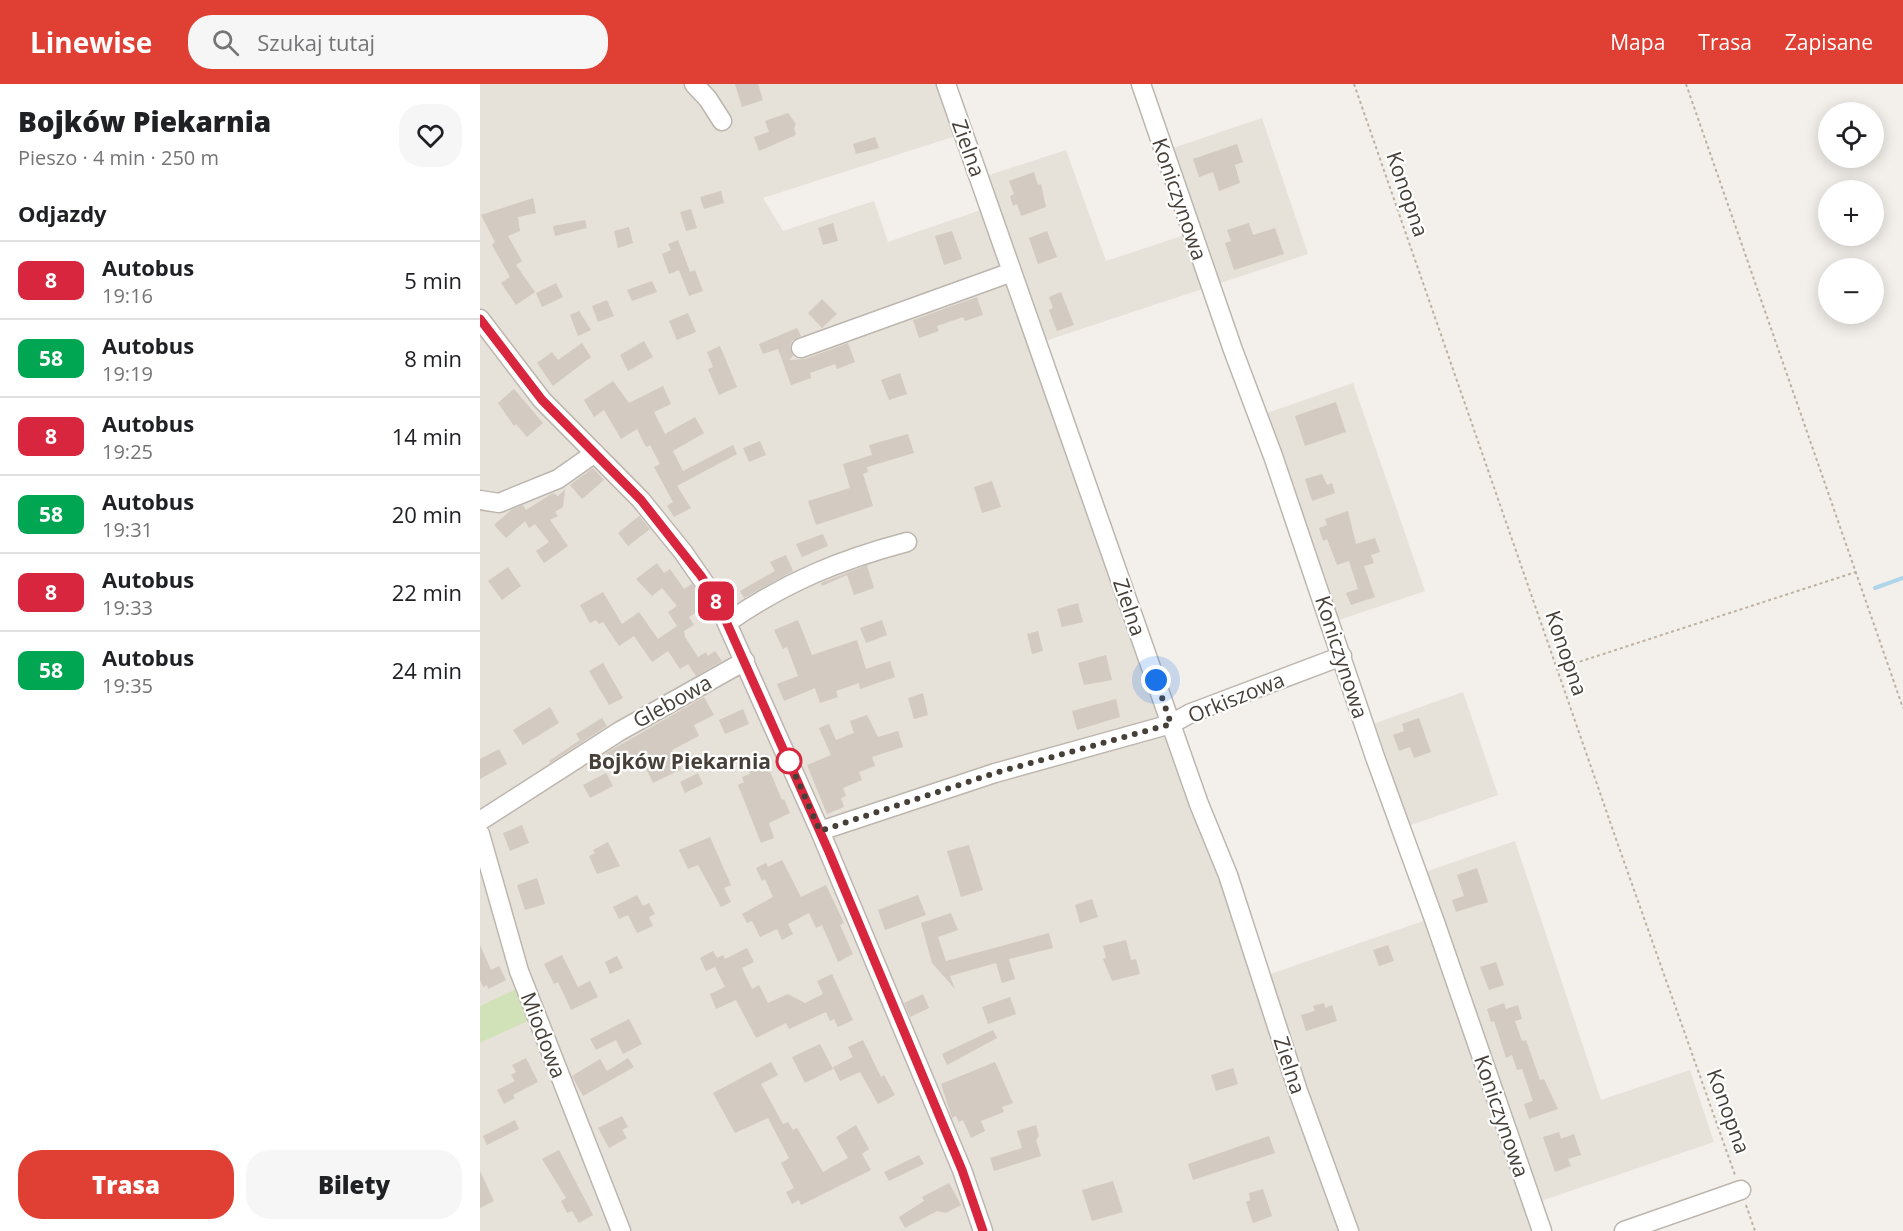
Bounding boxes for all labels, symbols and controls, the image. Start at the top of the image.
search box [188,15,608,69]
text: Linewise [30,23,152,61]
icon: search [209,26,242,59]
text: Szukaj tutaj [257,27,375,57]
text: Mapa [1610,28,1665,56]
text: Trasa [1698,28,1752,56]
text: Zapisane [1785,28,1873,56]
text: Bojków Piekarnia [18,102,271,140]
map controls [1818,102,1884,324]
button: locate [1818,102,1884,168]
button: heart [399,104,462,167]
street label: Zielna [946,116,992,180]
street label: Koniczynowa [1146,134,1214,264]
text: Pieszo · 4 min · 250 m [18,144,219,171]
street label: Konopna [1380,148,1436,240]
button: + [1818,180,1884,246]
text: Odjazdy [18,198,107,228]
text: Autobus [102,252,194,282]
button: − [1818,258,1884,324]
text: 5 min [404,265,462,295]
text: 8 [45,266,57,294]
text: 19:16 [102,282,153,309]
text: Autobus [102,330,194,360]
text: 8 min [404,343,462,373]
text: 58 [39,344,63,372]
text: 19:19 [102,360,153,387]
text: Autobus [102,408,194,438]
text: 14 min [392,421,462,451]
text: 8 [45,422,57,450]
text: 19:25 [102,438,153,465]
text: Autobus [102,486,194,516]
text: 20 min [392,499,462,529]
text: 58 [39,500,63,528]
text: 19:31 [102,516,153,543]
text: Autobus [102,564,194,594]
street label: Zielna [1107,575,1153,639]
text: 22 min [392,577,462,607]
text: 8 [45,578,57,606]
line badge: 8 [696,582,736,620]
text: 8 [710,587,722,615]
street label: Koniczynowa [1309,592,1375,722]
text: 19:33 [102,594,153,621]
street label: Konopna [1539,607,1595,699]
text: Autobus [102,642,194,672]
text: 24 min [392,655,462,685]
text: 58 [39,656,63,684]
your location [1141,665,1171,695]
street label: Orkiszowa [1184,665,1288,729]
street label: Glebowa [628,668,716,734]
text: 19:35 [102,672,153,699]
place label: Bojków Piekarnia [588,747,771,775]
marker: Bojków Piekarnia [776,748,802,774]
street label: Miodowa [515,988,573,1082]
street label: Zielna [1268,1033,1312,1097]
street label: Koniczynowa [1468,1051,1536,1181]
street label: Konopna [1701,1065,1757,1157]
button: Trasa [18,1150,234,1219]
button: Bilety [246,1150,462,1219]

